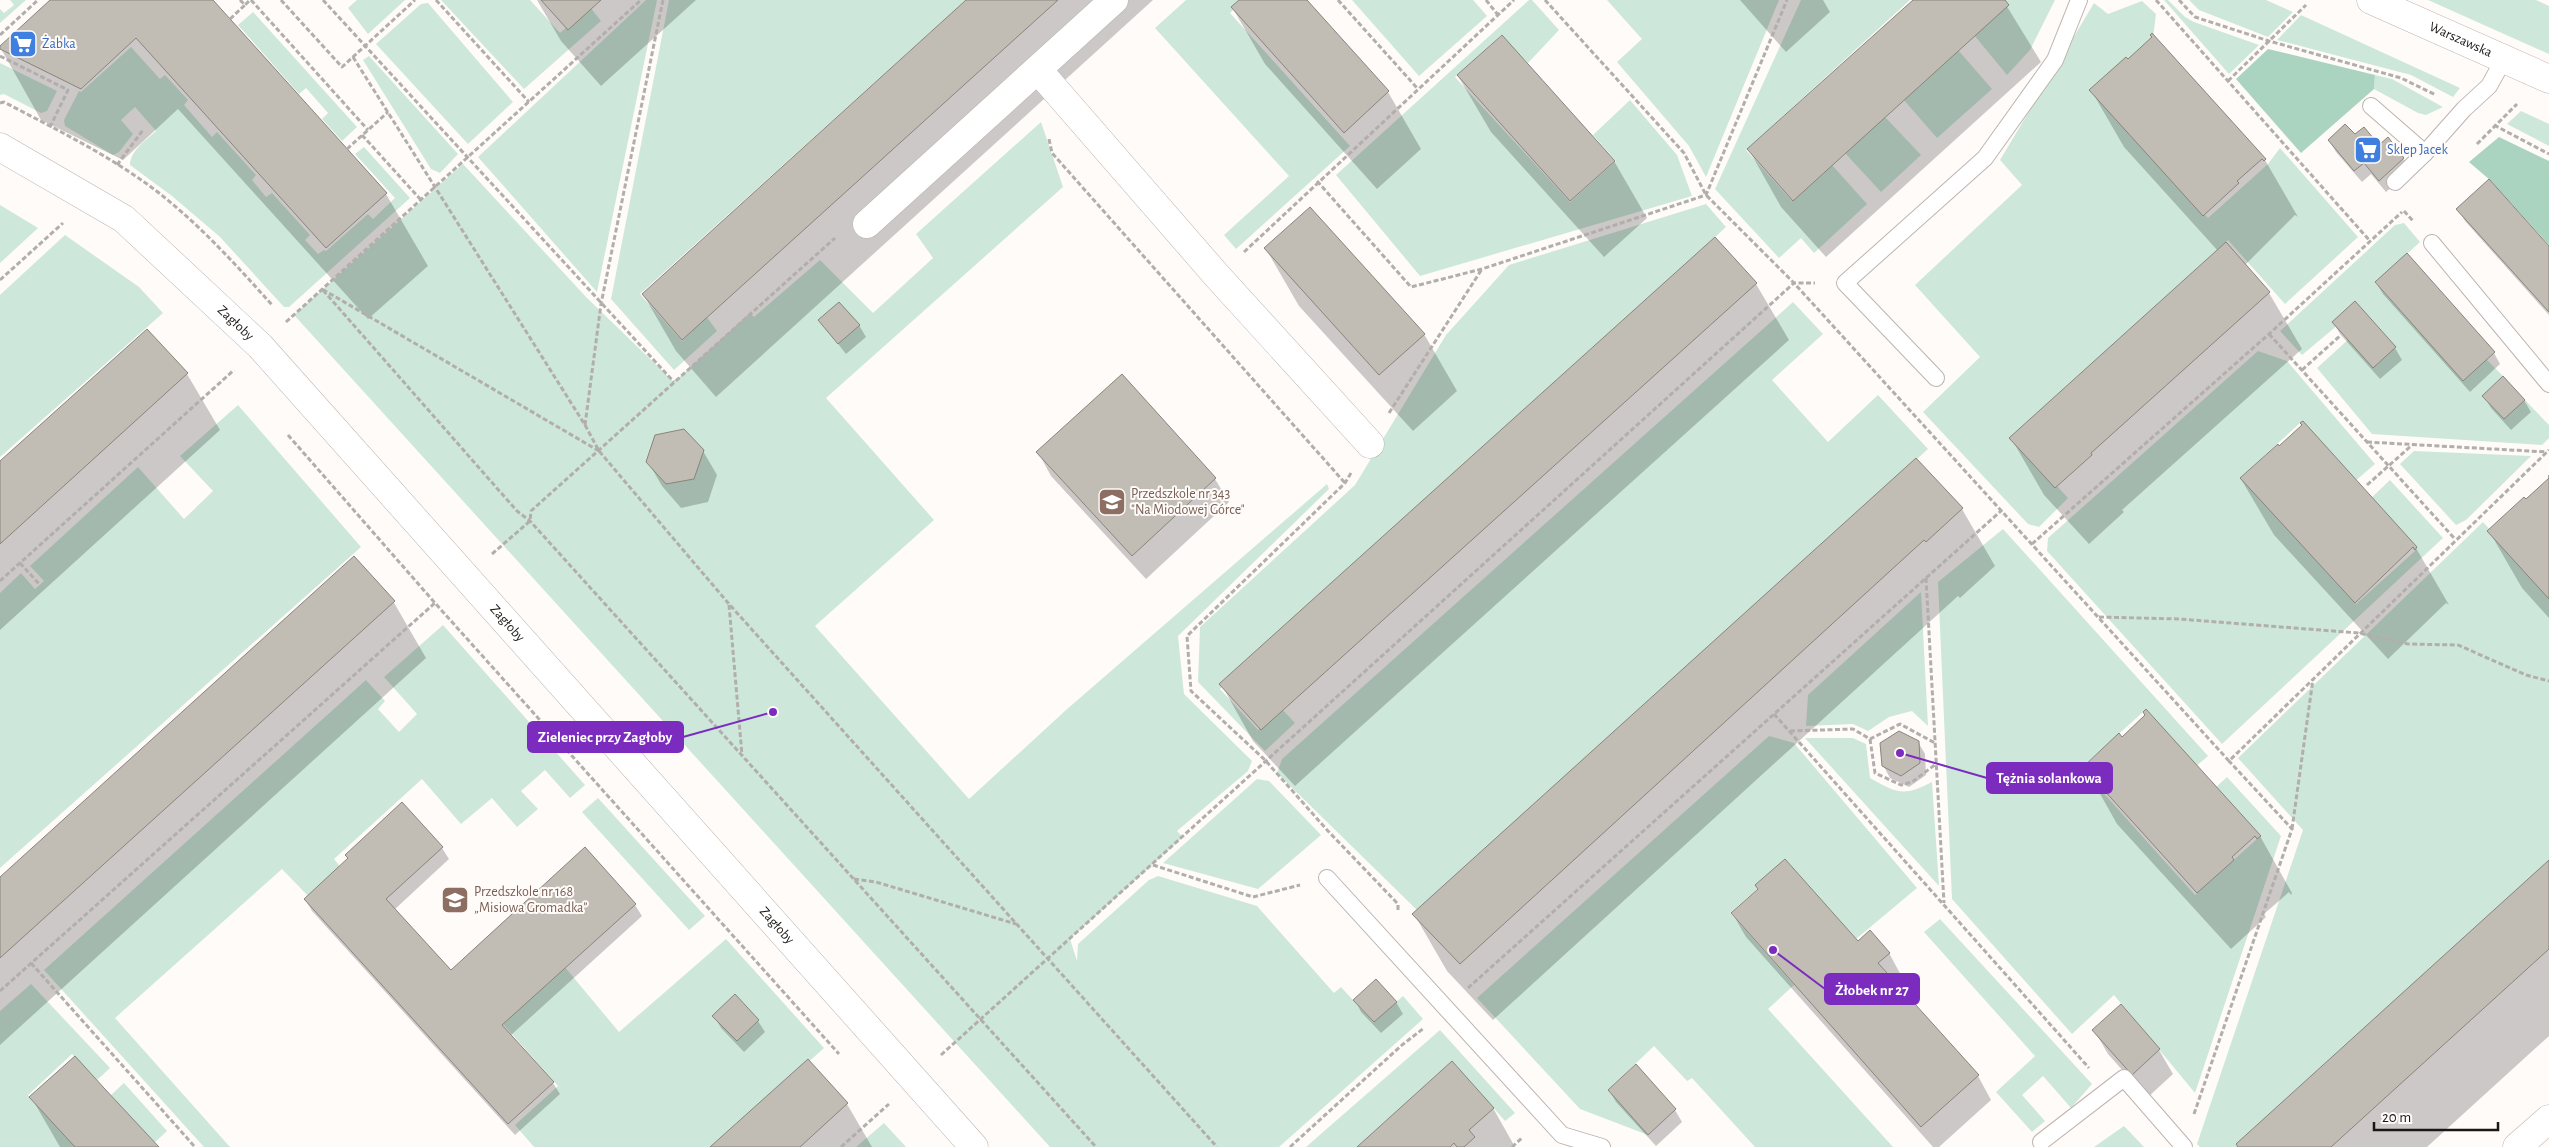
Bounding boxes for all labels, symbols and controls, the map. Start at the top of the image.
street label: Warszawska [2427,20,2495,60]
supermarket icon: Żabka [8,29,38,59]
place label: Żabka [42,34,76,51]
supermarket icon: Sklep Jacek [2353,135,2383,165]
place label: Sklep Jacek [2387,143,2449,157]
street label: Zagłoby [215,303,256,343]
school or university icon: Przedszkole nr 343 "Na Miodowej Górce" [1097,487,1127,517]
place label: Przedszkole nr 343 "Na Miodowej Górce" [1131,487,1245,517]
street label: Zagłoby [487,602,527,645]
callout: Zieleniec przy Zagłoby [528,722,683,752]
text: Zieleniec przy Zagłoby [538,730,672,745]
callout: Tężnia solankowa [1987,763,2112,793]
text: Tężnia solankowa [1996,771,2102,786]
school or university icon: Przedszkole nr 168 „Misiowa Gromadka” [440,885,470,915]
place label: Przedszkole nr 168 „Misiowa Gromadka” [474,885,587,915]
street label: Zagłoby [757,905,797,947]
callout: Żłobek nr 27 [1825,974,1919,1004]
text: Żłobek nr 27 [1835,982,1909,998]
scale bar [2374,1100,2498,1132]
text: 20 m [2382,1110,2411,1125]

